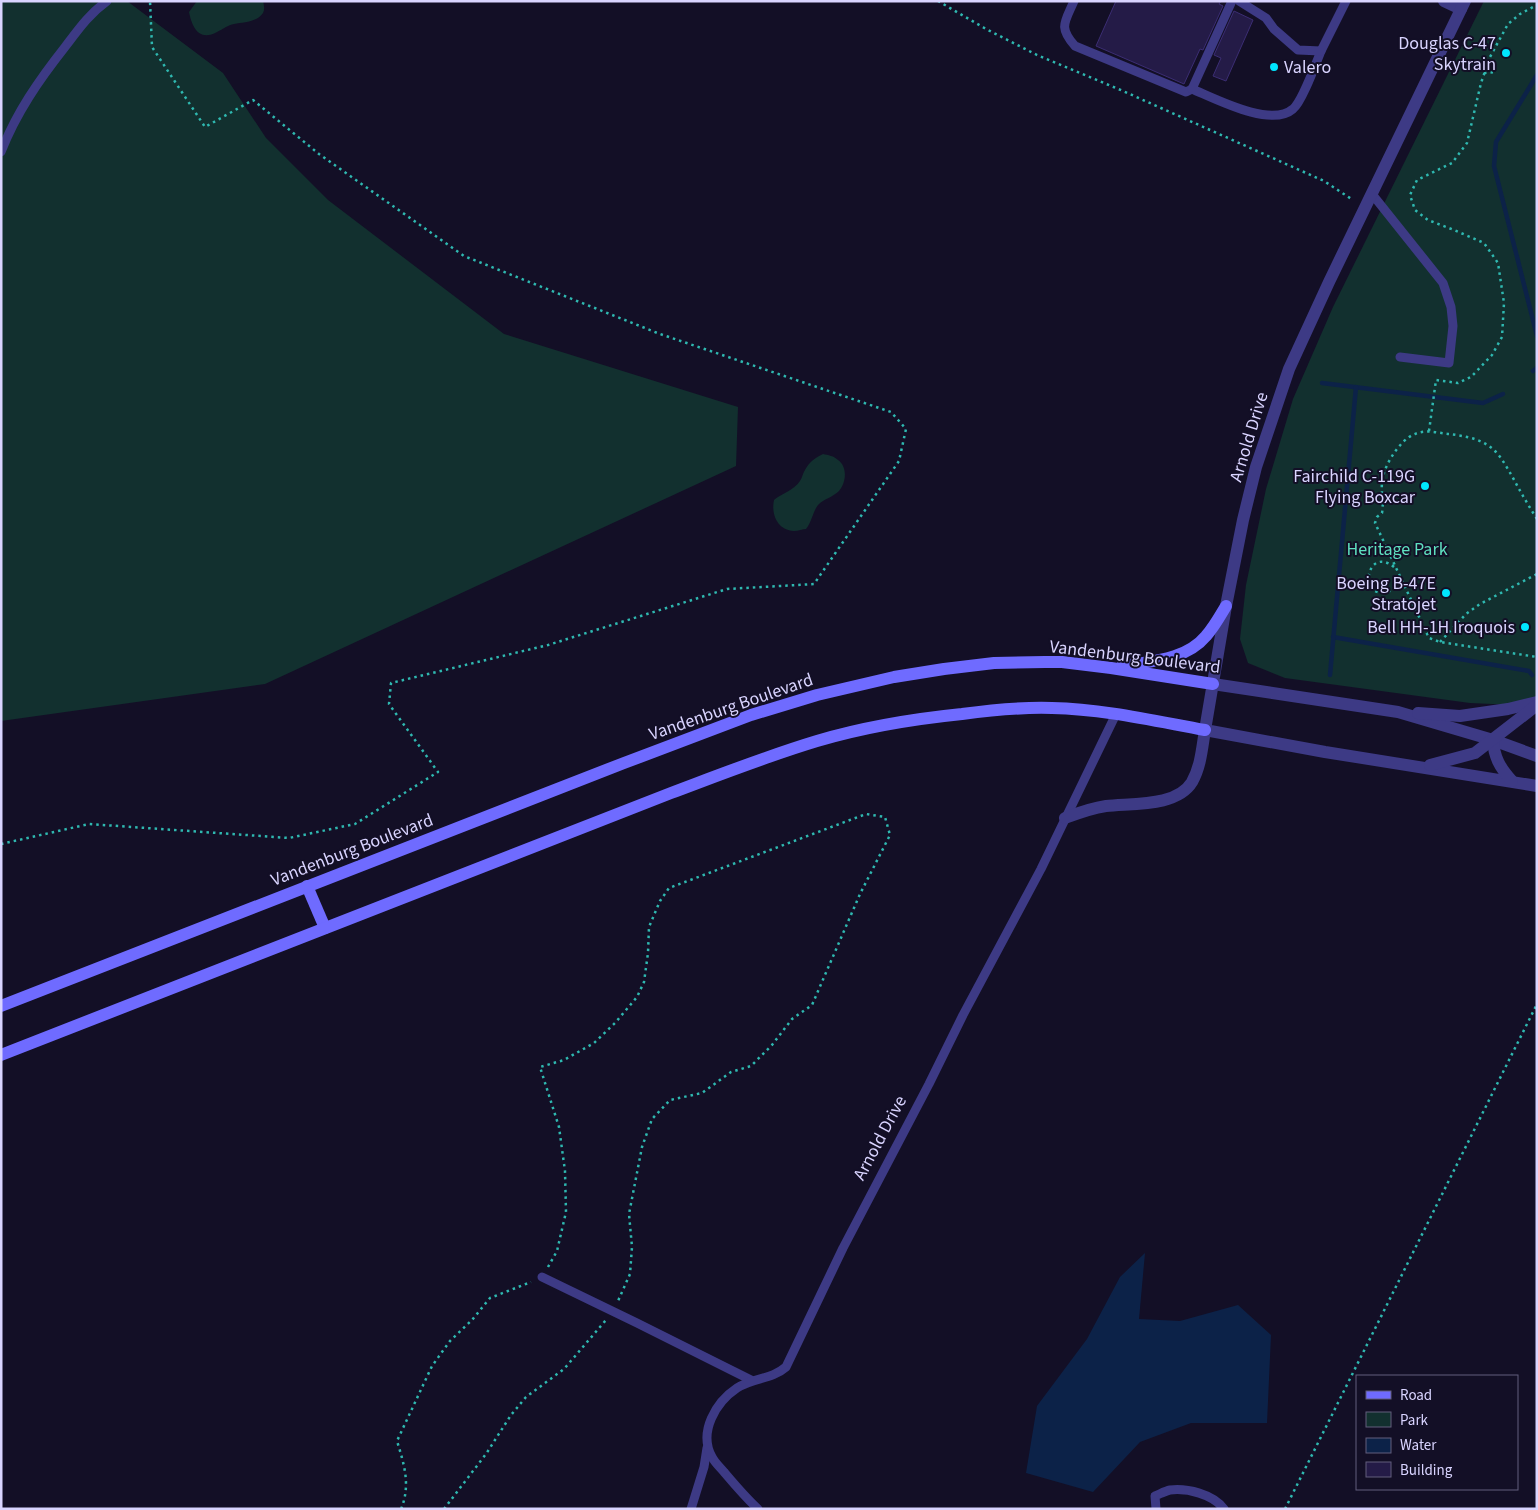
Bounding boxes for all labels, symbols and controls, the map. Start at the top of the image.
place label: Douglas C-47 Skytrain [1398,31,1496,77]
marker: Douglas C-47 Skytrain [1500,47,1512,59]
place label: Valero [1284,55,1331,80]
marker: Valero [1268,61,1280,73]
street label: Arnold Drive [1223,389,1275,485]
place label: Fairchild C-119G Flying Boxcar [1293,464,1416,510]
marker: Fairchild C-119G Flying Boxcar [1419,480,1431,492]
park label: Heritage Park [1346,537,1448,562]
place label: Boeing B-47E Stratojet [1336,571,1436,617]
marker: Boeing B-47E Stratojet [1440,587,1452,599]
place label: Bell HH-1H Iroquois [1367,615,1515,640]
marker: Bell HH-1H Iroquois [1519,621,1531,633]
street label: Vandenburg Boulevard [1048,634,1222,680]
street label: Vandenburg Boulevard [646,667,816,747]
street label: Vandenburg Boulevard [267,808,437,892]
street label: Arnold Drive [847,1091,913,1185]
legend [1356,1375,1518,1490]
text: Road [1400,1385,1432,1406]
text: Park [1400,1410,1429,1431]
text: Water [1400,1435,1437,1456]
text: Building [1400,1460,1453,1481]

